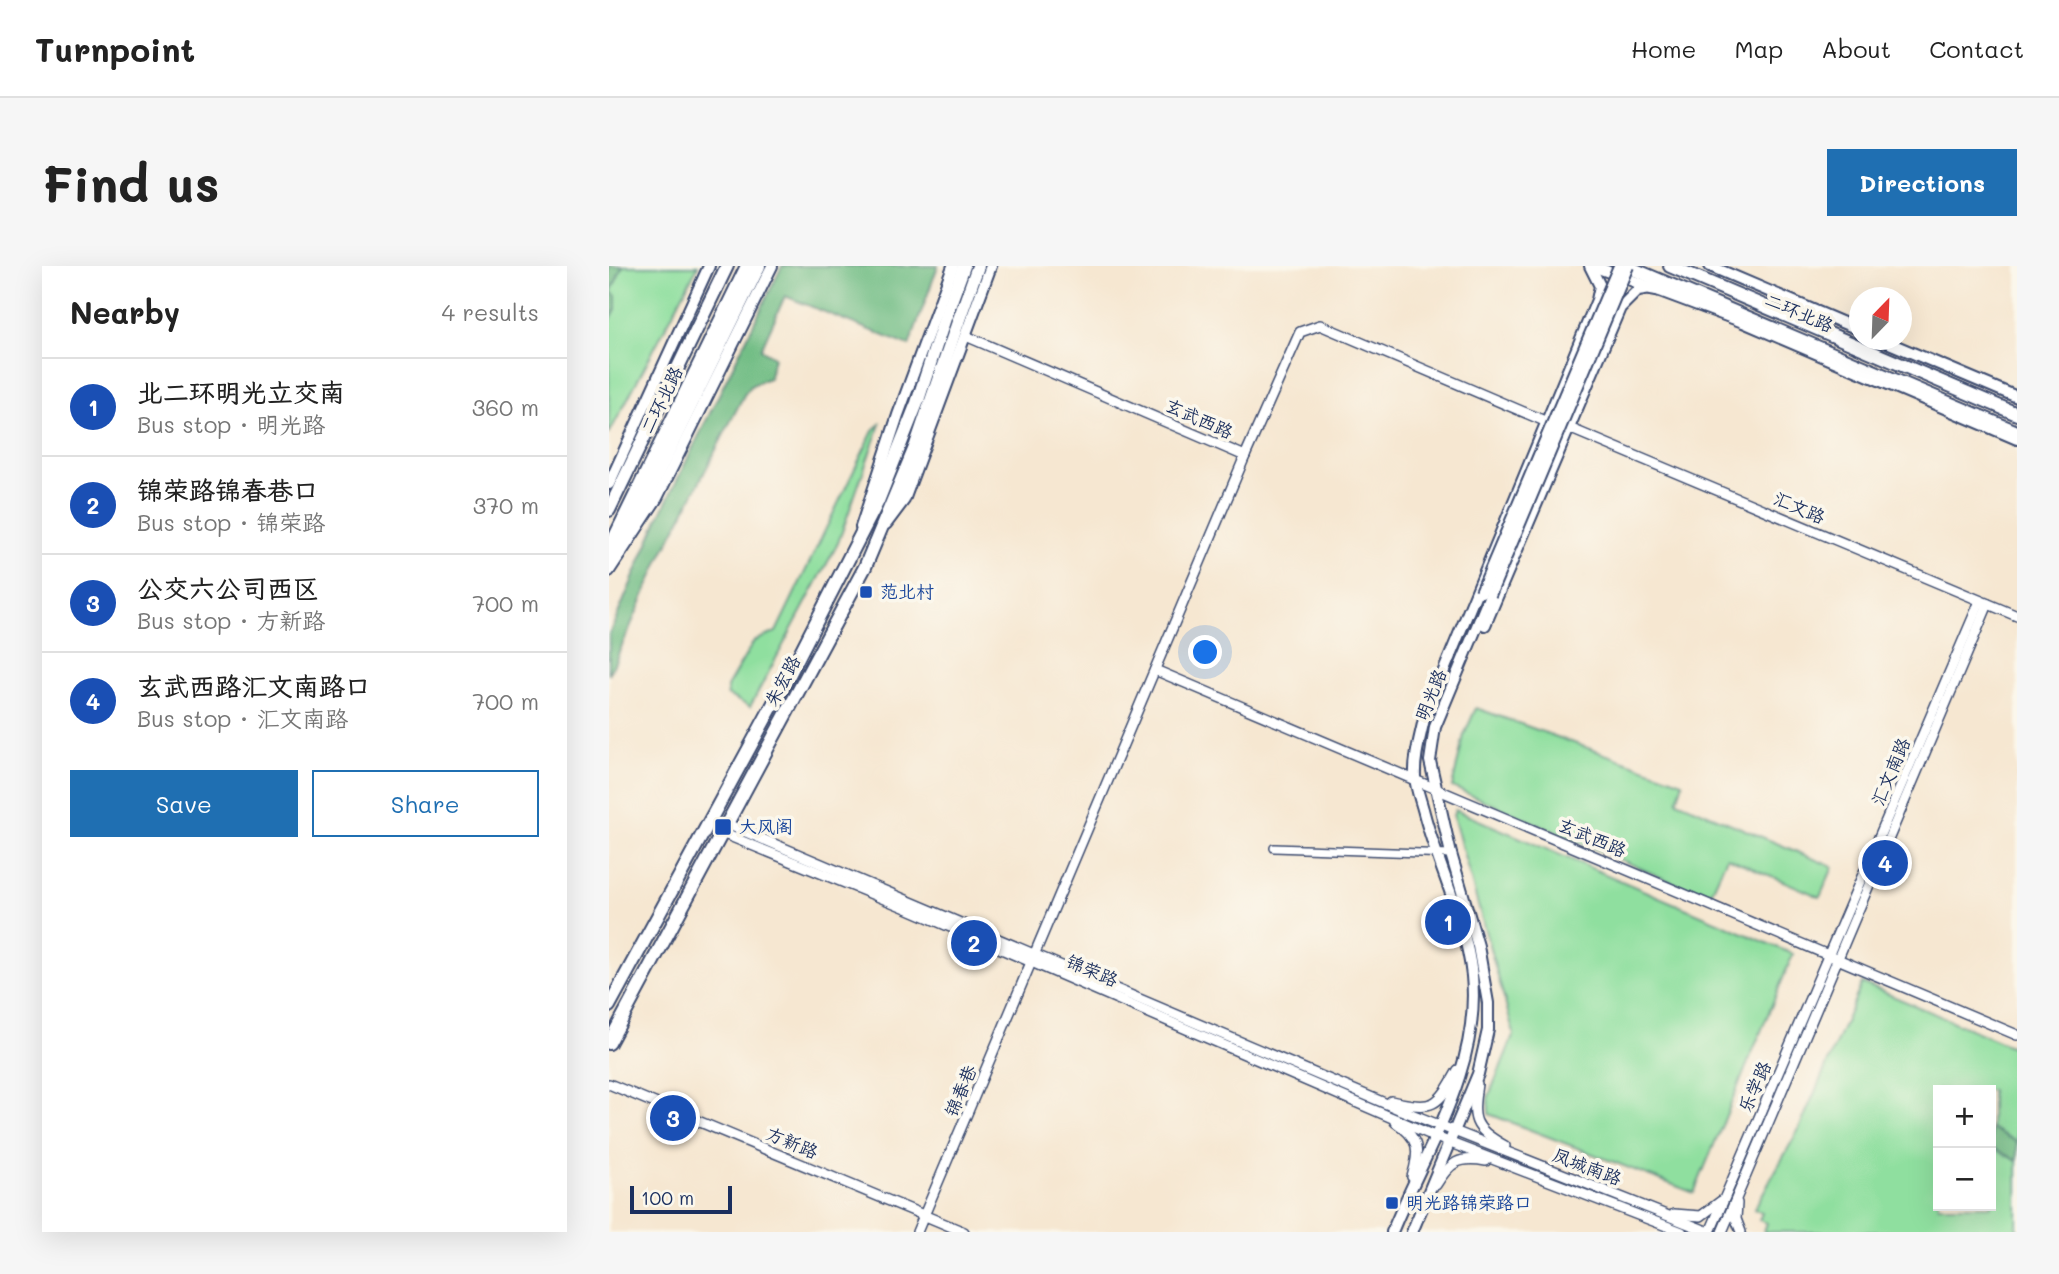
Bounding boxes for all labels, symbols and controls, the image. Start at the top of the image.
text: Turnpoint [35,27,195,70]
text: Home [1631,33,1696,64]
text: Map [1734,33,1783,64]
text: About [1821,33,1891,64]
text: Contact [1929,33,2024,64]
button: Directions [1827,149,2017,216]
text: Find us [42,151,220,214]
street label: 二环北路 [1762,287,1837,337]
north arrow [1849,287,1912,350]
text: Nearby [70,292,180,332]
text: 4 results [442,297,539,327]
street label: 二环北路 [635,362,688,437]
text: 北二环明光立交南 [137,375,345,409]
text: 1 [88,392,98,422]
text: 360 m [472,392,539,422]
street label: 玄武西路 [1162,392,1237,444]
text: Bus stop · 明光路 [137,409,325,439]
text: 锦荣路锦春巷口 [137,473,319,507]
street label: 汇文路 [1770,485,1829,529]
text: 2 [87,490,99,520]
text: 370 m [473,490,539,520]
text: Bus stop · 锦荣路 [137,507,325,537]
text: 公交六公司西区 [137,571,319,605]
place label: 范北村 [880,579,934,603]
marker: 范北村 [858,584,874,600]
text: 3 [86,588,100,618]
text: 700 m [472,588,539,618]
text: Bus stop · 方新路 [137,605,325,635]
your location [1188,635,1222,669]
street label: 朱宏路 [759,651,805,710]
street label: 明光路 [1409,665,1451,724]
text: 玄武西路汇文南路口 [137,669,371,703]
text: 4 [86,686,100,716]
text: 700 m [472,686,539,716]
text: Bus stop · 汇文南路 [137,703,348,733]
street label: 汇文南路 [1865,734,1915,809]
button: Save [70,770,298,837]
button: Share [312,770,539,837]
street label: 玄武西路 [1555,812,1630,862]
place label: 大风阁 [739,814,793,838]
marker: 大风阁 [713,817,733,837]
pin: 4 [1862,837,1908,889]
pin: 1 [1425,896,1471,948]
pin: 2 [951,917,997,969]
street label: 锦荣路 [1063,948,1122,992]
street label: 乐学路 [1732,1057,1776,1116]
street label: 锦春巷 [938,1061,982,1120]
map controls [1933,1085,1996,1211]
button: + [1933,1085,1996,1148]
pin: 3 [650,1092,696,1144]
street label: 方新路 [763,1120,822,1164]
street label: 凤城南路 [1549,1142,1625,1190]
button: − [1933,1148,1996,1211]
scale bar [630,1183,731,1215]
text: 100 m [641,1185,694,1210]
place label: 明光路锦荣路口 [1406,1190,1532,1214]
marker: 明光路锦荣路口 [1384,1195,1400,1211]

